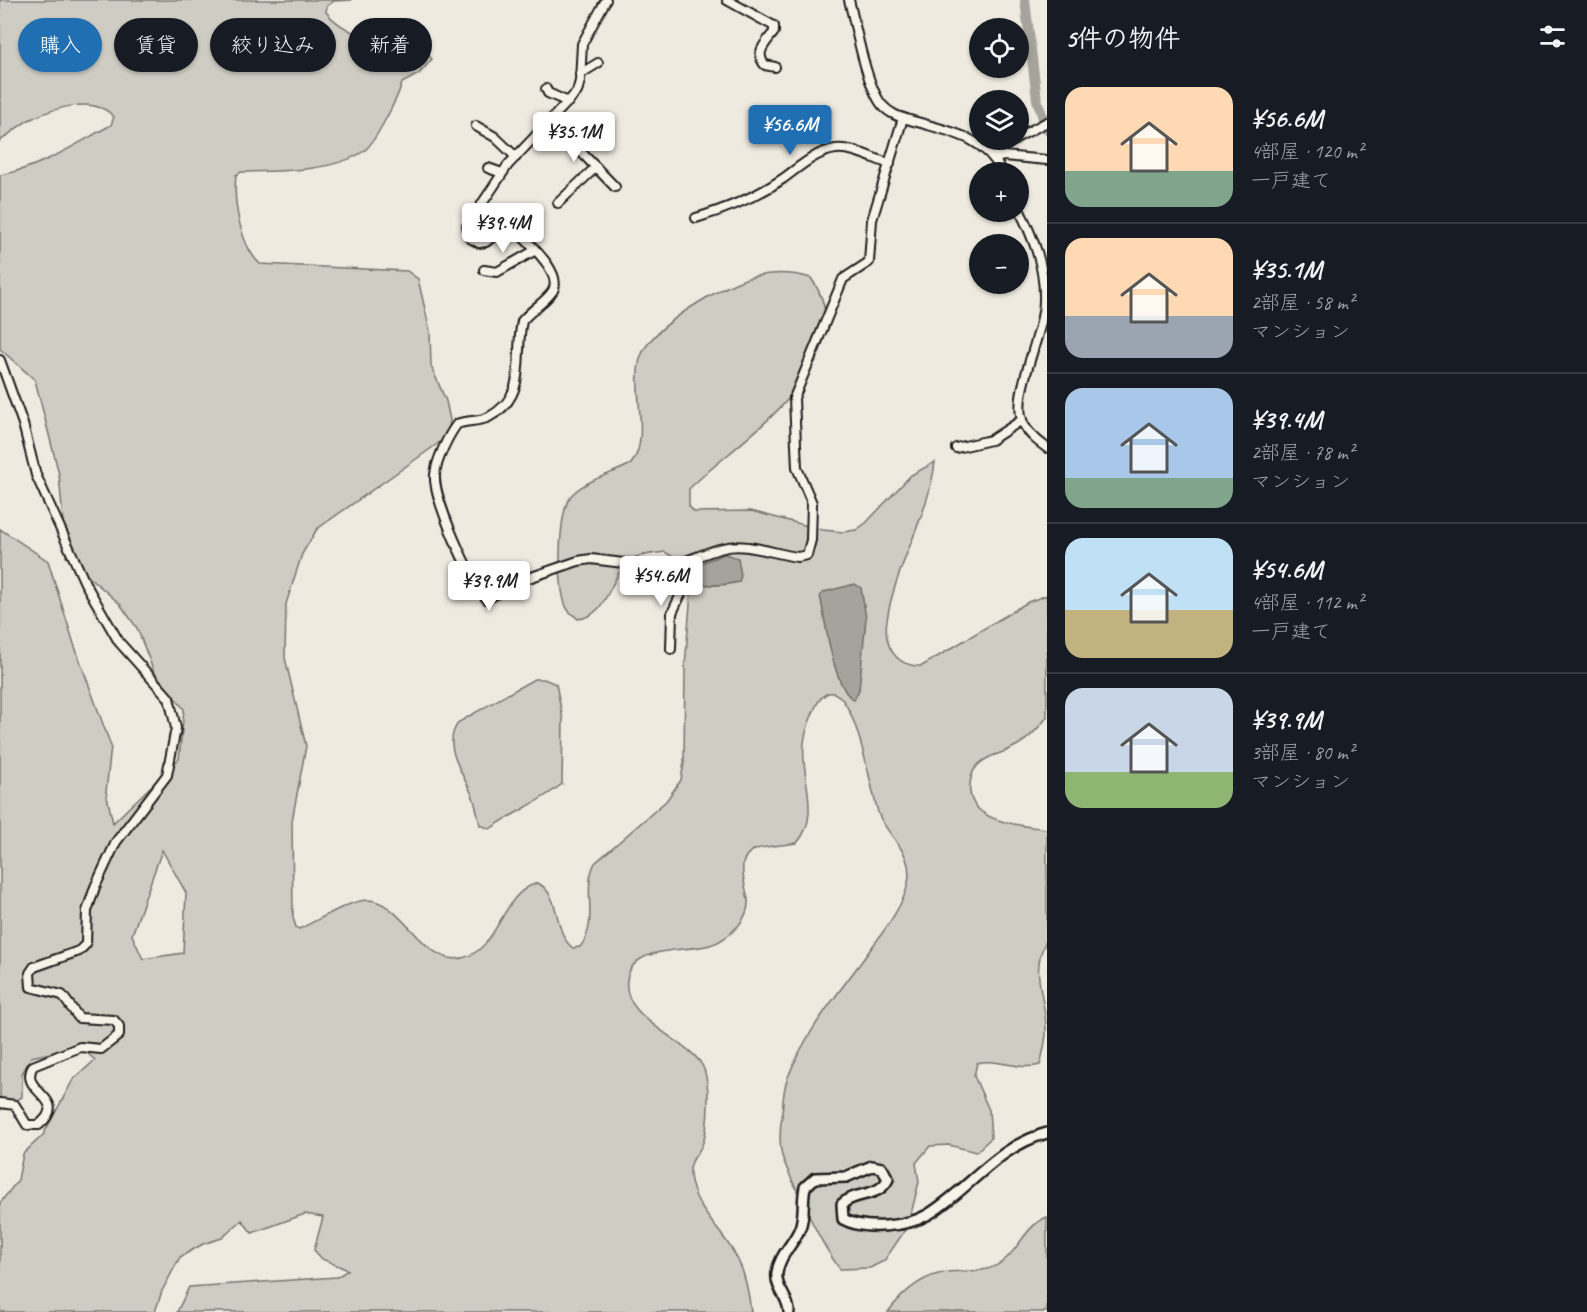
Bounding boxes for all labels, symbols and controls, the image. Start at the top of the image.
chip: 購入 [18,18,102,72]
chip: 賃貸 [114,18,198,72]
chip: 絞り込み [210,18,336,72]
chip: 新着 [348,18,432,72]
map controls [969,18,1029,294]
button: locate [969,18,1029,78]
icon: filters [1536,20,1569,53]
text: 5件の物件 [1065,22,1180,55]
button: layers [969,90,1029,150]
text: ¥56.6M [1251,102,1323,135]
pin: ¥56.6M [741,105,839,156]
icon: home [1113,111,1185,183]
pin: ¥35.1M [525,112,623,163]
text: ¥56.6M [762,112,818,137]
text: ¥35.1M [547,119,601,144]
text: 4部屋 · 120 m² [1251,139,1363,164]
button: + [969,162,1029,222]
text: 一戸建て [1251,168,1331,193]
pin: ¥39.4M [454,203,552,254]
text: ¥39.4M [476,210,530,235]
button: − [969,234,1029,294]
text: ¥35.1M [1251,253,1322,286]
icon: home [1113,262,1185,334]
text: 2部屋 · 58 m² [1251,290,1354,315]
text: マンション [1251,319,1350,344]
text: ¥39.4M [1251,403,1322,436]
icon: home [1113,412,1185,484]
text: 2部屋 · 78 m² [1251,440,1354,465]
text: マンション [1251,469,1350,494]
text: ¥54.6M [1251,553,1322,586]
pin: ¥54.6M [612,556,710,607]
pin: ¥39.9M [440,561,538,612]
icon: home [1113,562,1185,634]
text: ¥54.6M [634,563,688,588]
text: ¥39.9M [462,568,516,593]
text: 4部屋 · 112 m² [1251,590,1363,615]
text: 一戸建て [1251,619,1331,644]
text: ¥39.9M [1251,703,1321,736]
icon: home [1113,712,1185,784]
text: 3部屋 · 80 m² [1251,740,1354,765]
text: マンション [1251,769,1350,794]

